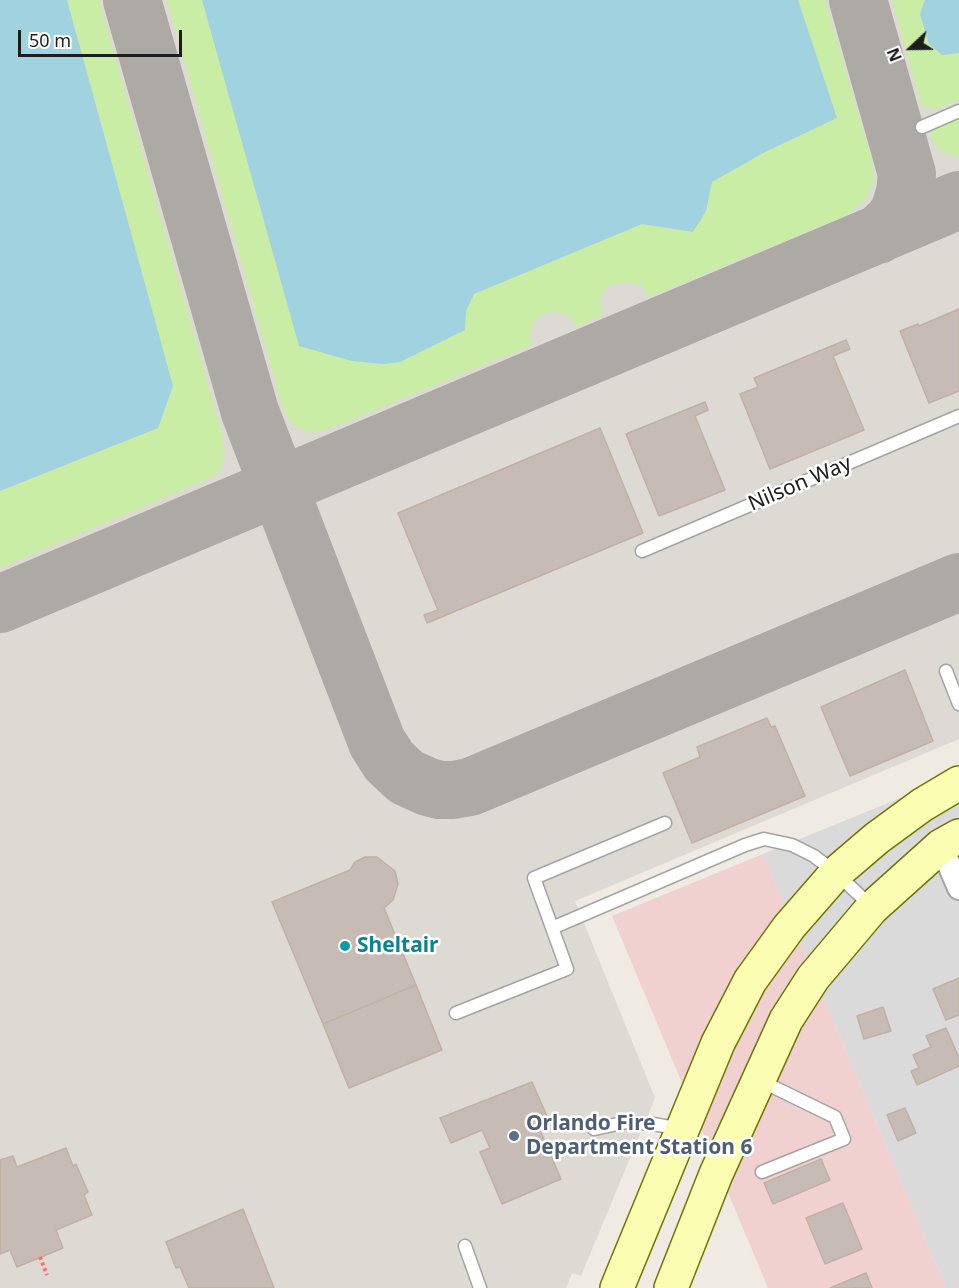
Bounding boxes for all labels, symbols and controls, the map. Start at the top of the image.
scale bar [21,18,184,56]
north arrow [881,18,941,78]
text: 50 m [29,28,71,52]
text: N [882,45,907,65]
street label: Nilson Way [745,451,855,517]
place label: Sheltair [357,933,438,959]
marker: Sheltair [338,939,352,953]
place label: Orlando Fire Department Station 6 [526,1111,752,1161]
marker: Orlando Fire Department Station 6 [507,1129,521,1143]

